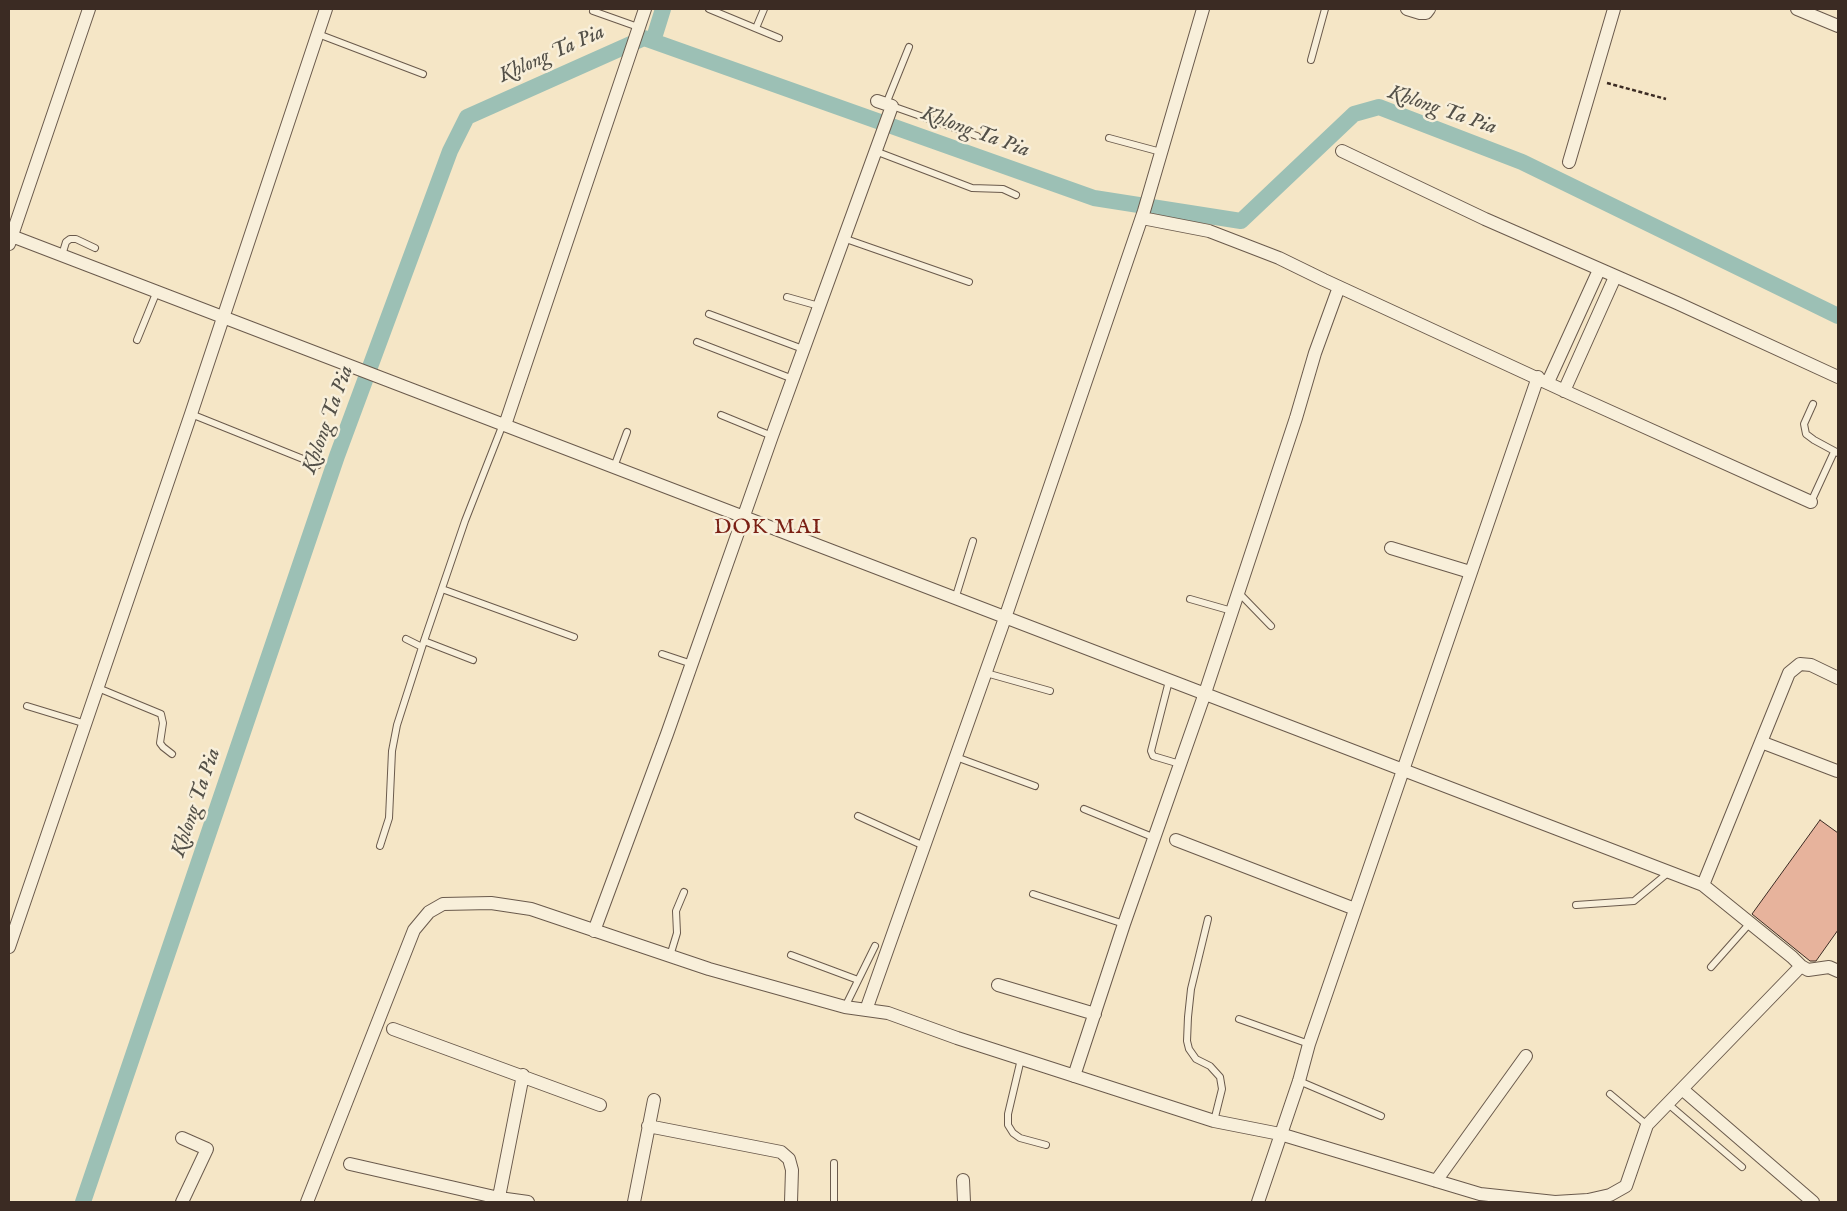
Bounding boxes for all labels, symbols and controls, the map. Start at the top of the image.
water label: Khlong Ta Pia [495,20,609,90]
water label: Khlong Ta Pia [1384,81,1500,141]
water label: Khlong Ta Pia [918,102,1032,164]
water label: Khlong Ta Pia [298,363,360,477]
district label: DOK MAI [713,515,823,541]
water label: Khlong Ta Pia [167,745,227,861]

